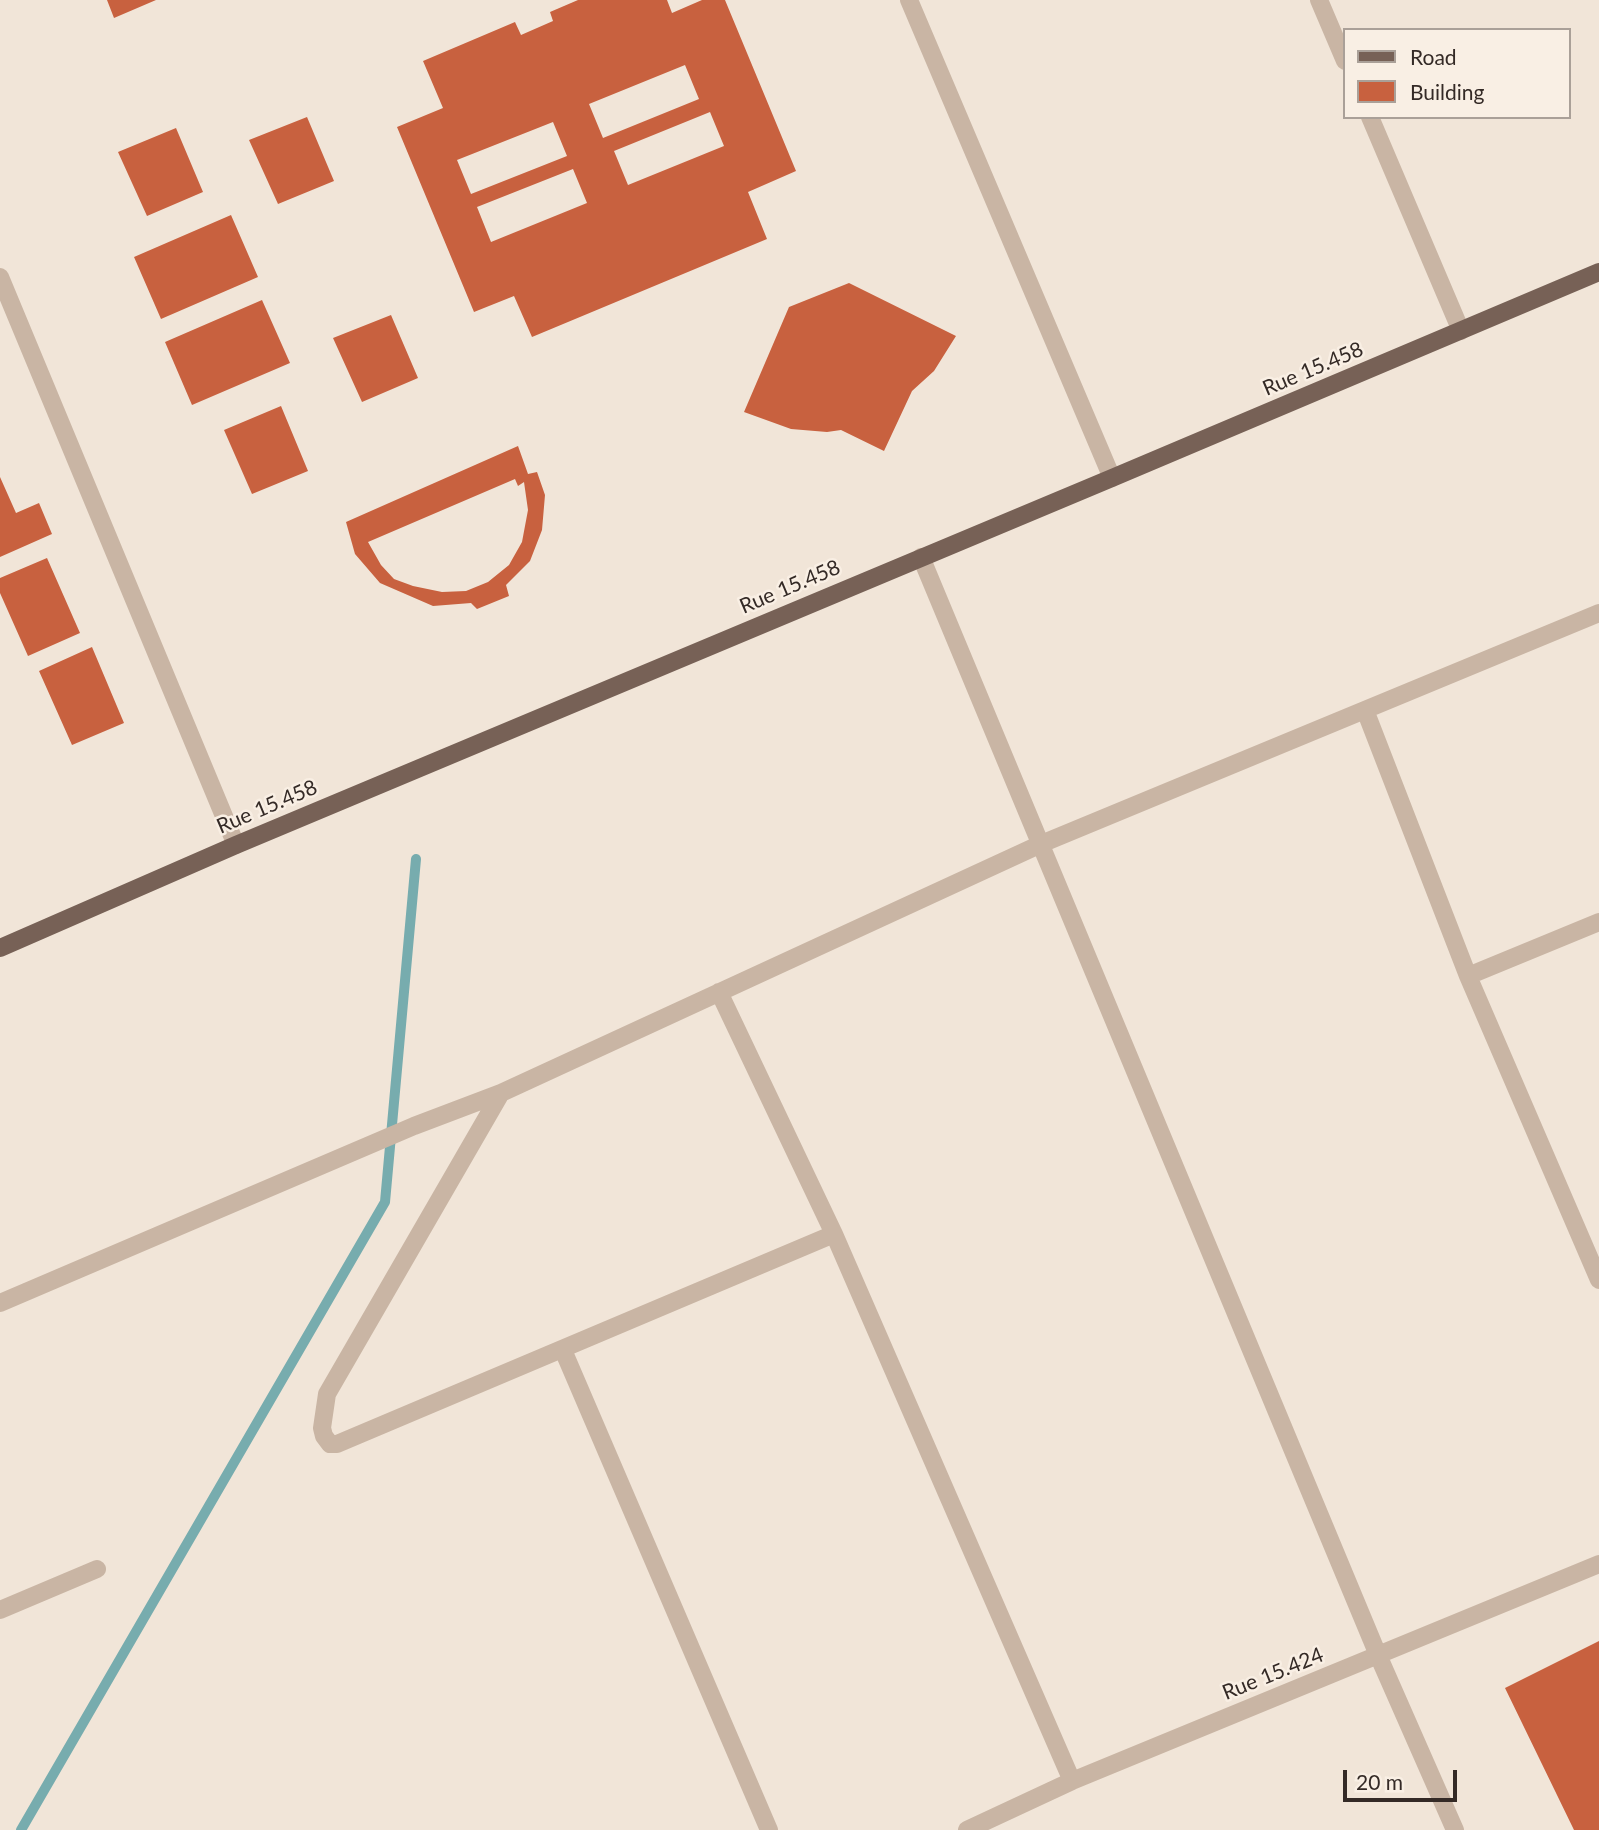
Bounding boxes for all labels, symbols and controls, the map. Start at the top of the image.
legend [1344,28,1571,119]
text: Road [1410,44,1457,69]
text: Building [1410,79,1485,104]
street label: Rue 15.458 [1259,337,1367,401]
street label: Rue 15.458 [736,555,844,619]
street label: Rue 15.458 [213,775,321,839]
street label: Rue 15.424 [1219,1642,1327,1706]
scale bar [1347,1756,1461,1800]
text: 20 m [1356,1769,1403,1794]

